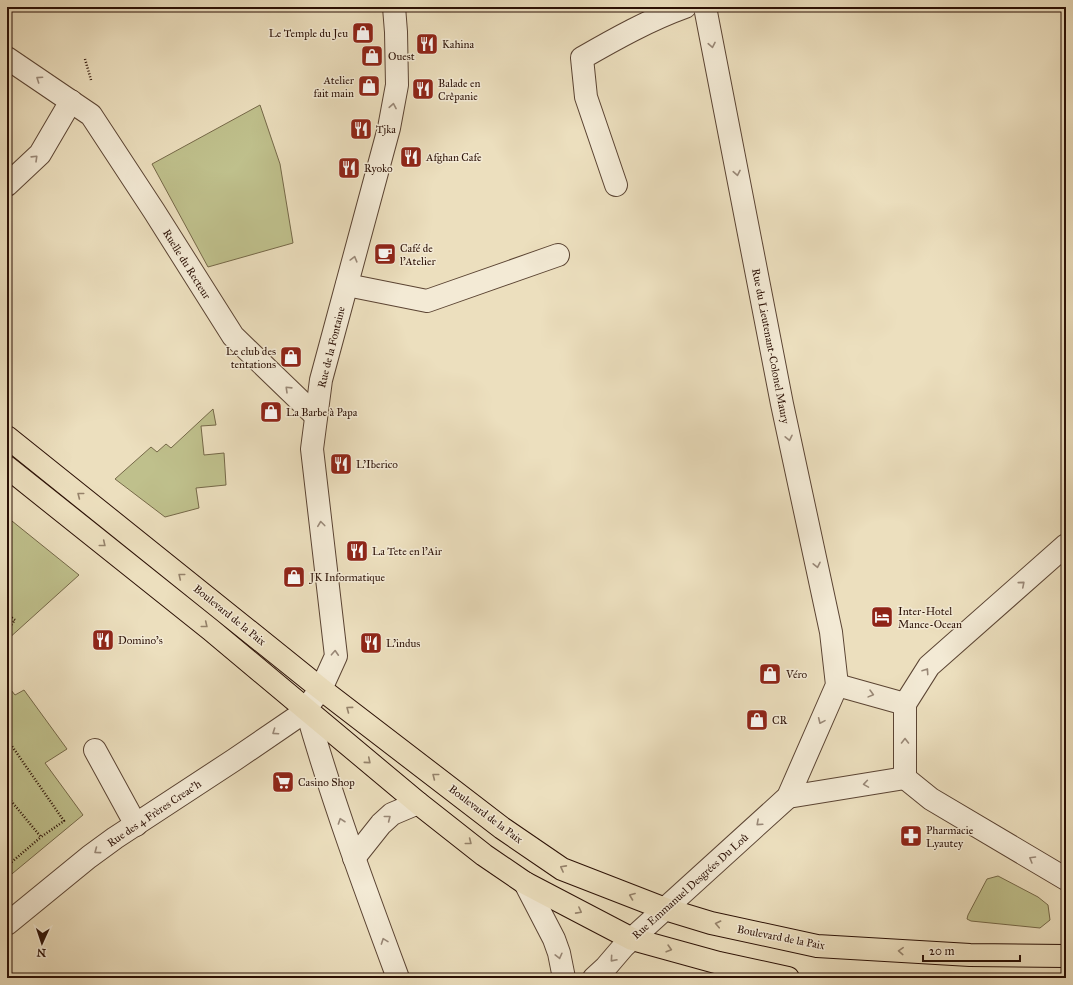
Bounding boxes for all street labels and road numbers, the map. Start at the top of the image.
street label: Ruelle du Recteur [160,227,214,302]
street label: Rue du Lieutenant-Colonel Maury [749,267,792,426]
street label: Rue de la Fontaine [315,305,348,389]
street label: Boulevard de la Paix [191,582,269,649]
street label: Rue des 4 Frères Creac'h [105,777,204,850]
street label: Boulevard de la Paix [446,782,525,846]
street label: Rue Emmanuel Desgrées Du Loû [630,831,751,942]
street label: Boulevard de la Paix [736,923,826,952]

